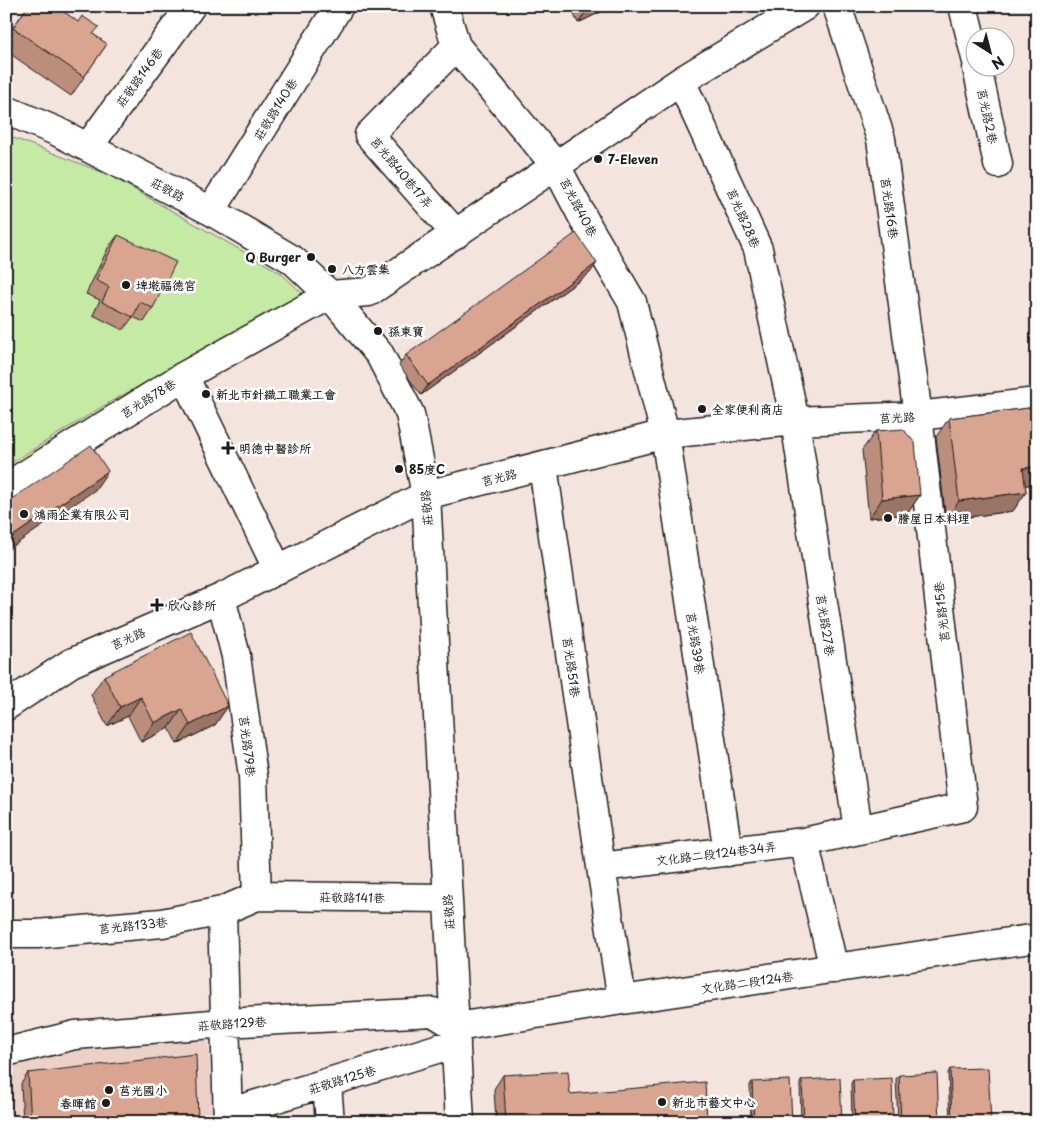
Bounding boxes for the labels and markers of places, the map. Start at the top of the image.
place label: 7-Eleven [608,150,658,168]
marker: 7-Eleven [592,153,604,165]
place label: Q Burger [245,248,302,266]
marker: Q Burger [305,251,317,263]
place label: 八方雲集 [342,260,390,278]
marker: 八方雲集 [326,263,338,275]
place label: 埤墘福德宮 [136,276,196,294]
marker: 埤墘福德宮 [120,279,132,291]
place label: 孫東寶 [388,322,424,340]
marker: 孫東寶 [372,325,384,337]
place label: 新北市針織工職業工會 [216,385,336,403]
marker: 新北市針織工職業工會 [200,388,212,400]
place label: 全家便利商店 [712,400,784,418]
marker: 全家便利商店 [696,403,708,415]
place label: 明德中醫診所 [239,439,312,457]
marker: 明德中醫診所 [221,441,235,455]
place label: 85度C [409,460,445,478]
marker: 85度C [393,463,405,475]
place label: 鴻雨企業有限公司 [34,505,130,523]
marker: 鴻雨企業有限公司 [18,508,30,520]
place label: 謄屋日本料理 [898,509,970,527]
marker: 謄屋日本料理 [882,512,894,524]
place label: 欣心診所 [168,596,217,614]
marker: 欣心診所 [150,598,164,612]
place label: 莒光國小 [119,1081,167,1099]
marker: 莒光國小 [103,1084,115,1096]
place label: 新北市藝文中心 [672,1093,756,1111]
place label: 春暉館 [60,1094,97,1112]
marker: 新北市藝文中心 [656,1096,668,1108]
marker: 春暉館 [100,1097,112,1109]

